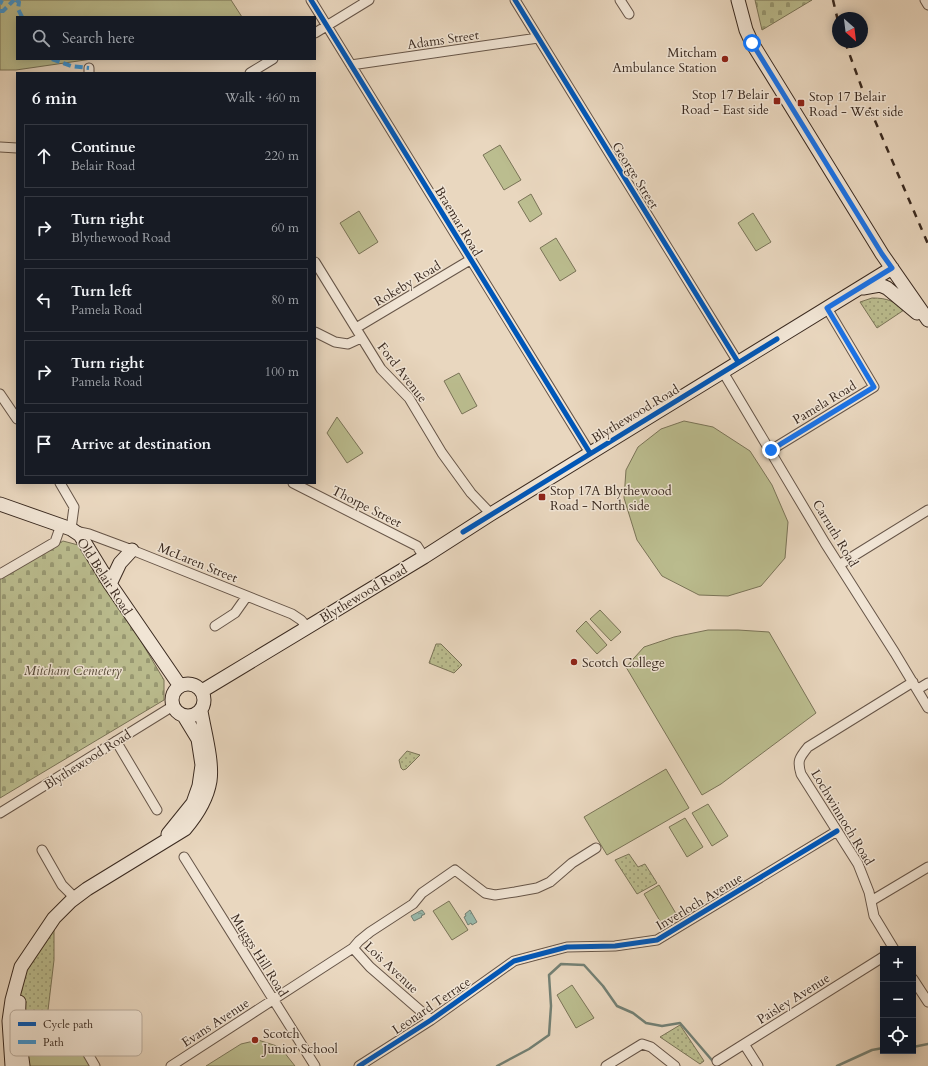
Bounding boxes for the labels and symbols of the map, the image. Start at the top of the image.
north arrow [832,12,868,48]
street label: Adams Street [406,26,480,54]
route start [743,34,761,52]
place label: Mitcham Ambulance Station [613,44,718,77]
marker: Mitcham Ambulance Station [720,54,730,64]
place label: Stop 17 Belair Road - East side [681,86,769,119]
place label: Stop 17 Belair Road - West side [809,88,903,121]
marker: Stop 17 Belair Road - East side [772,96,782,106]
marker: Stop 17 Belair Road - West side [796,98,806,108]
street label: George Street [607,139,663,212]
street label: Braemar Road [430,183,486,260]
street label: Rokeby Road [371,257,444,311]
street label: Ford Avenue [373,339,431,406]
street label: Pamela Road [789,377,860,429]
street label: Blythewood Road [588,380,683,447]
route end [762,441,780,459]
street label: Thorpe Street [329,482,405,532]
place label: Stop 17A Blythewood Road - North side [550,482,672,515]
marker: Stop 17A Blythewood Road - North side [537,492,547,502]
street label: Carruth Road [808,497,862,571]
street label: Old Belair Road [72,534,136,619]
street label: McLaren Street [155,539,240,587]
street label: Blythewood Road [316,560,411,627]
place label: Scotch College [582,654,665,672]
marker: Scotch College [569,657,579,667]
park label: Mitcham Cemetery [24,662,123,680]
street label: Blythewood Road [41,726,135,794]
street label: Lochwinnoch Road [806,766,878,869]
street label: Inverloch Avenue [653,869,746,935]
street label: Muggs Hill Road [226,910,292,1001]
street label: Lois Avenue [360,938,423,998]
street label: Paisley Avenue [754,969,834,1028]
street label: Leonard Terrace [389,973,475,1039]
street label: Evans Avenue [178,994,253,1052]
legend [10,1010,142,1056]
text: Cycle path [43,1017,93,1032]
place label: Scotch Junior School [261,1025,338,1058]
text: Path [43,1035,64,1050]
marker: Scotch Junior School [250,1035,260,1045]

